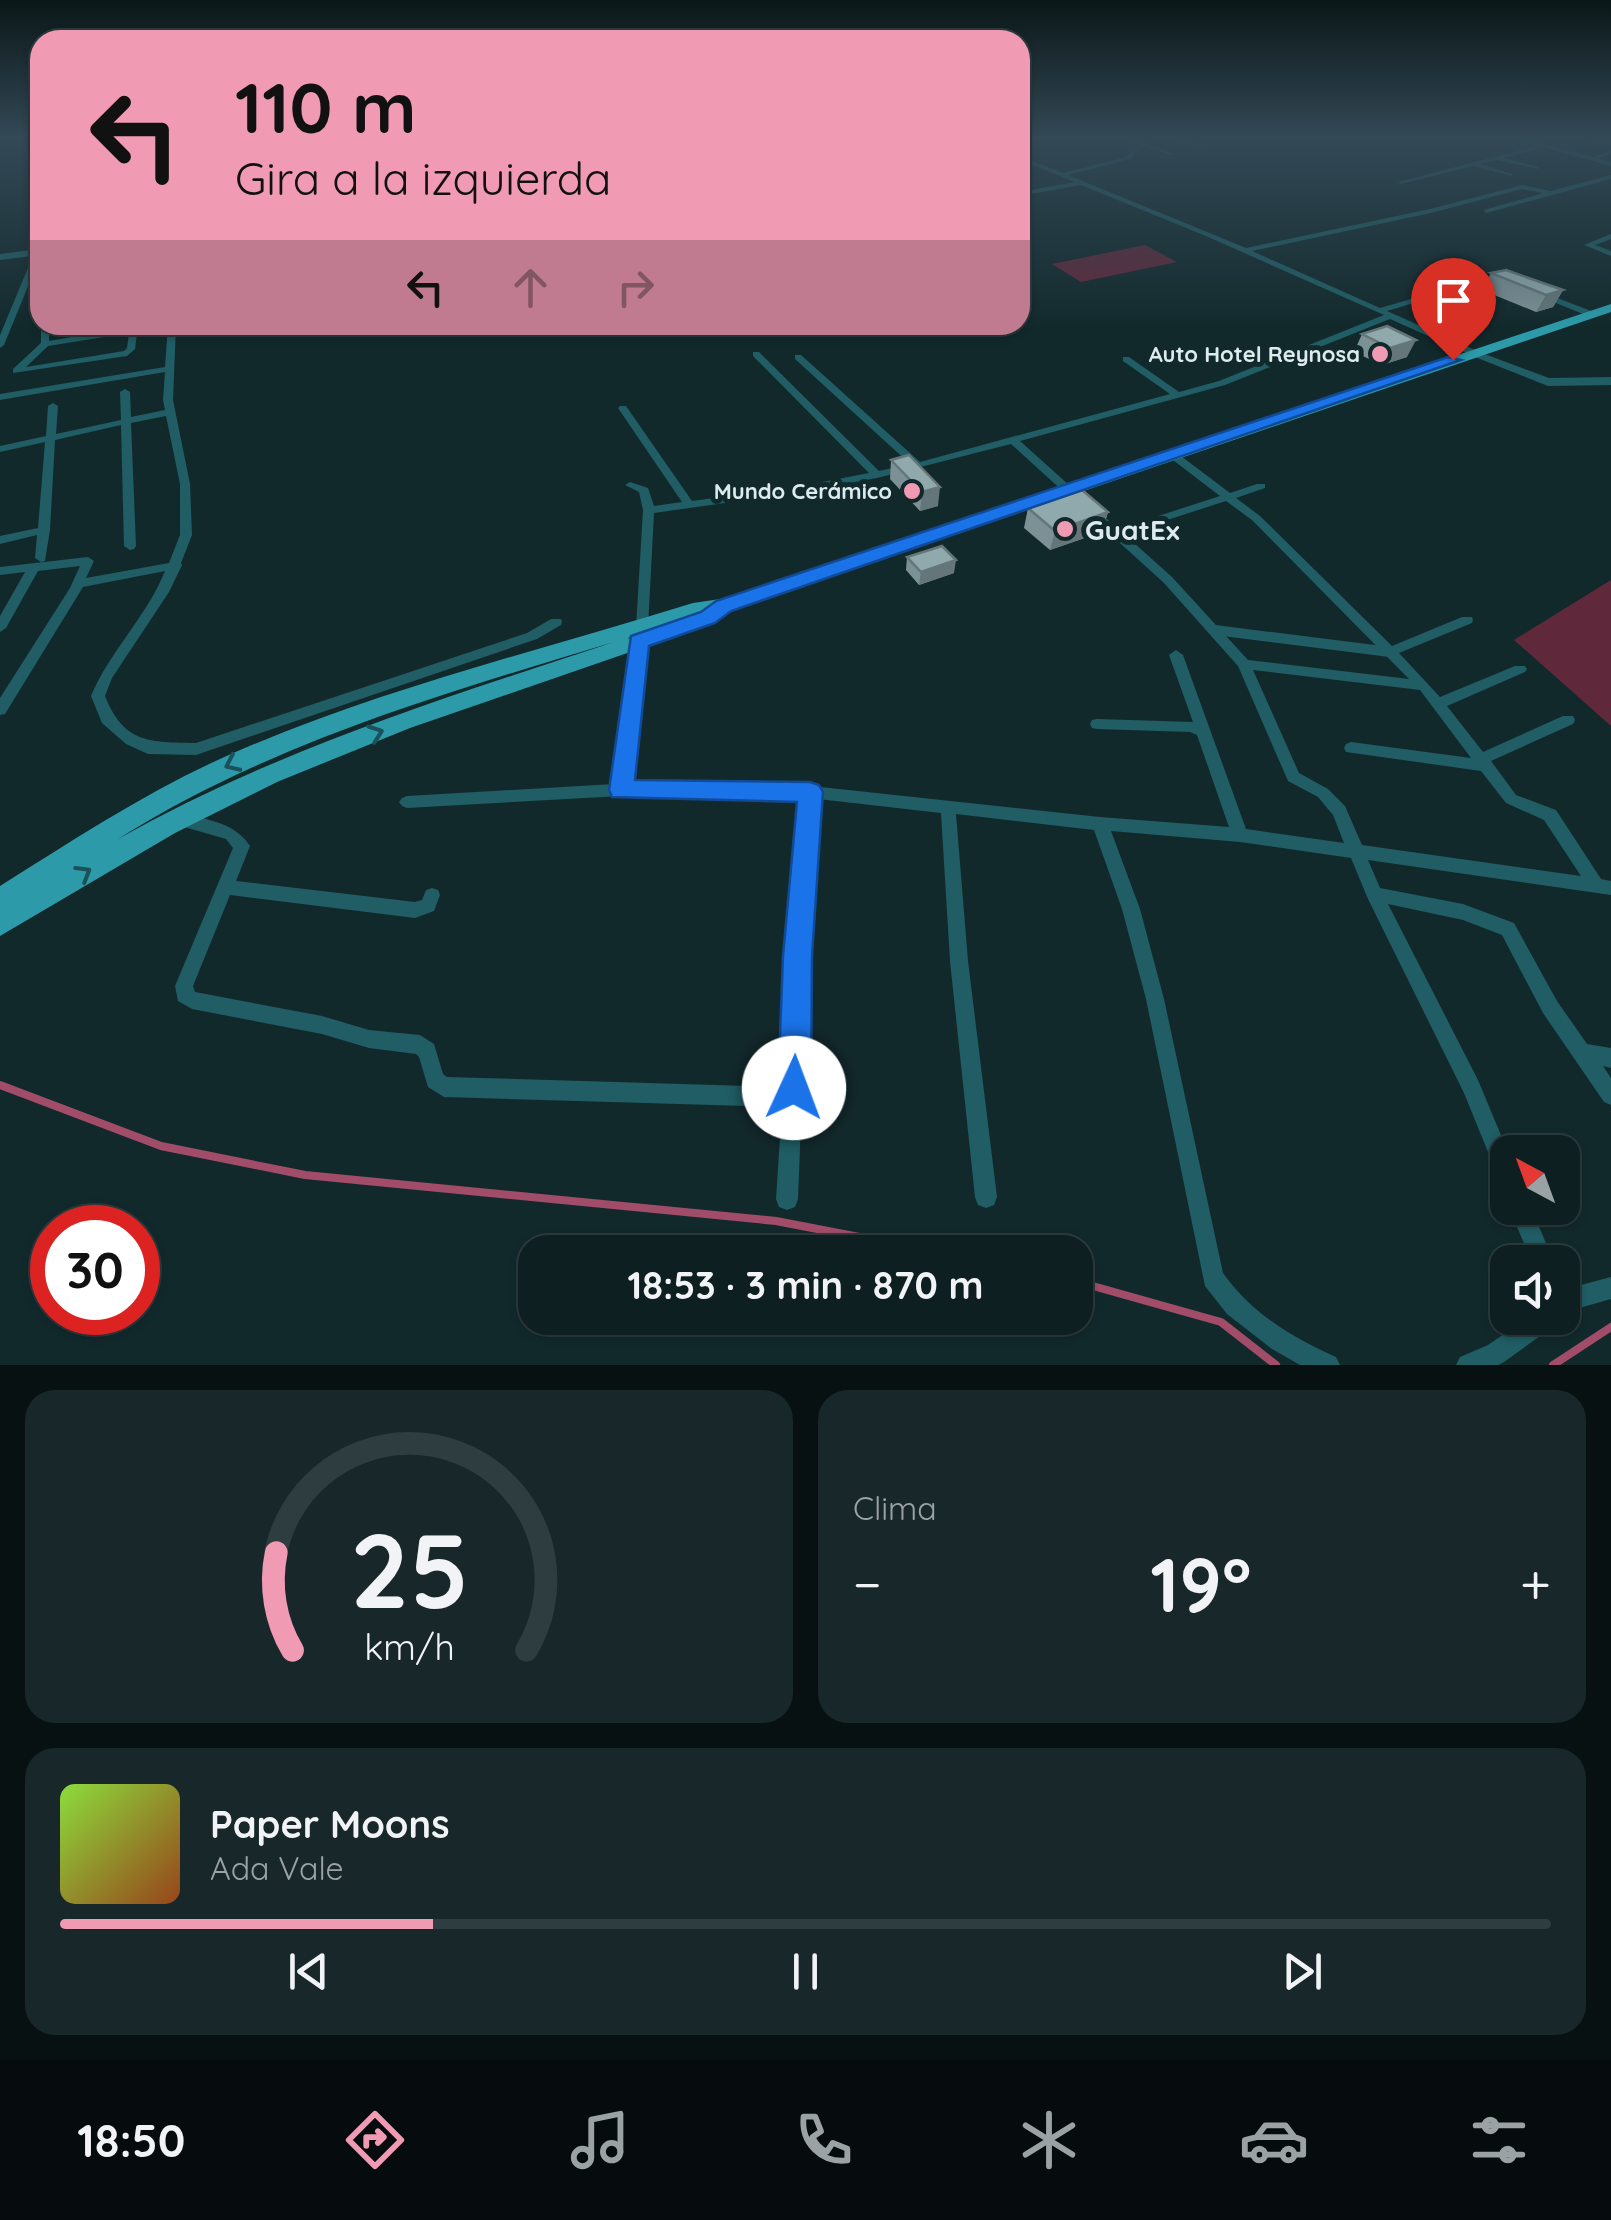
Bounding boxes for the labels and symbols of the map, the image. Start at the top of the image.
pin [1411,258,1496,361]
place label: Auto Hotel Reynosa [1149,340,1360,368]
marker: Auto Hotel Reynosa [1369,343,1391,365]
place label: Mundo Cerámico [714,477,892,505]
marker: Mundo Cerámico [901,480,923,502]
place label: GuatEx [1085,512,1180,547]
marker: GuatEx [1054,518,1076,540]
one-way arrow [367,724,384,745]
one-way arrow [224,752,242,772]
one-way arrow [73,866,91,885]
position arrow [742,1036,846,1140]
north arrow [1490,1135,1580,1225]
speed limit sign: 30 [30,1205,160,1335]

